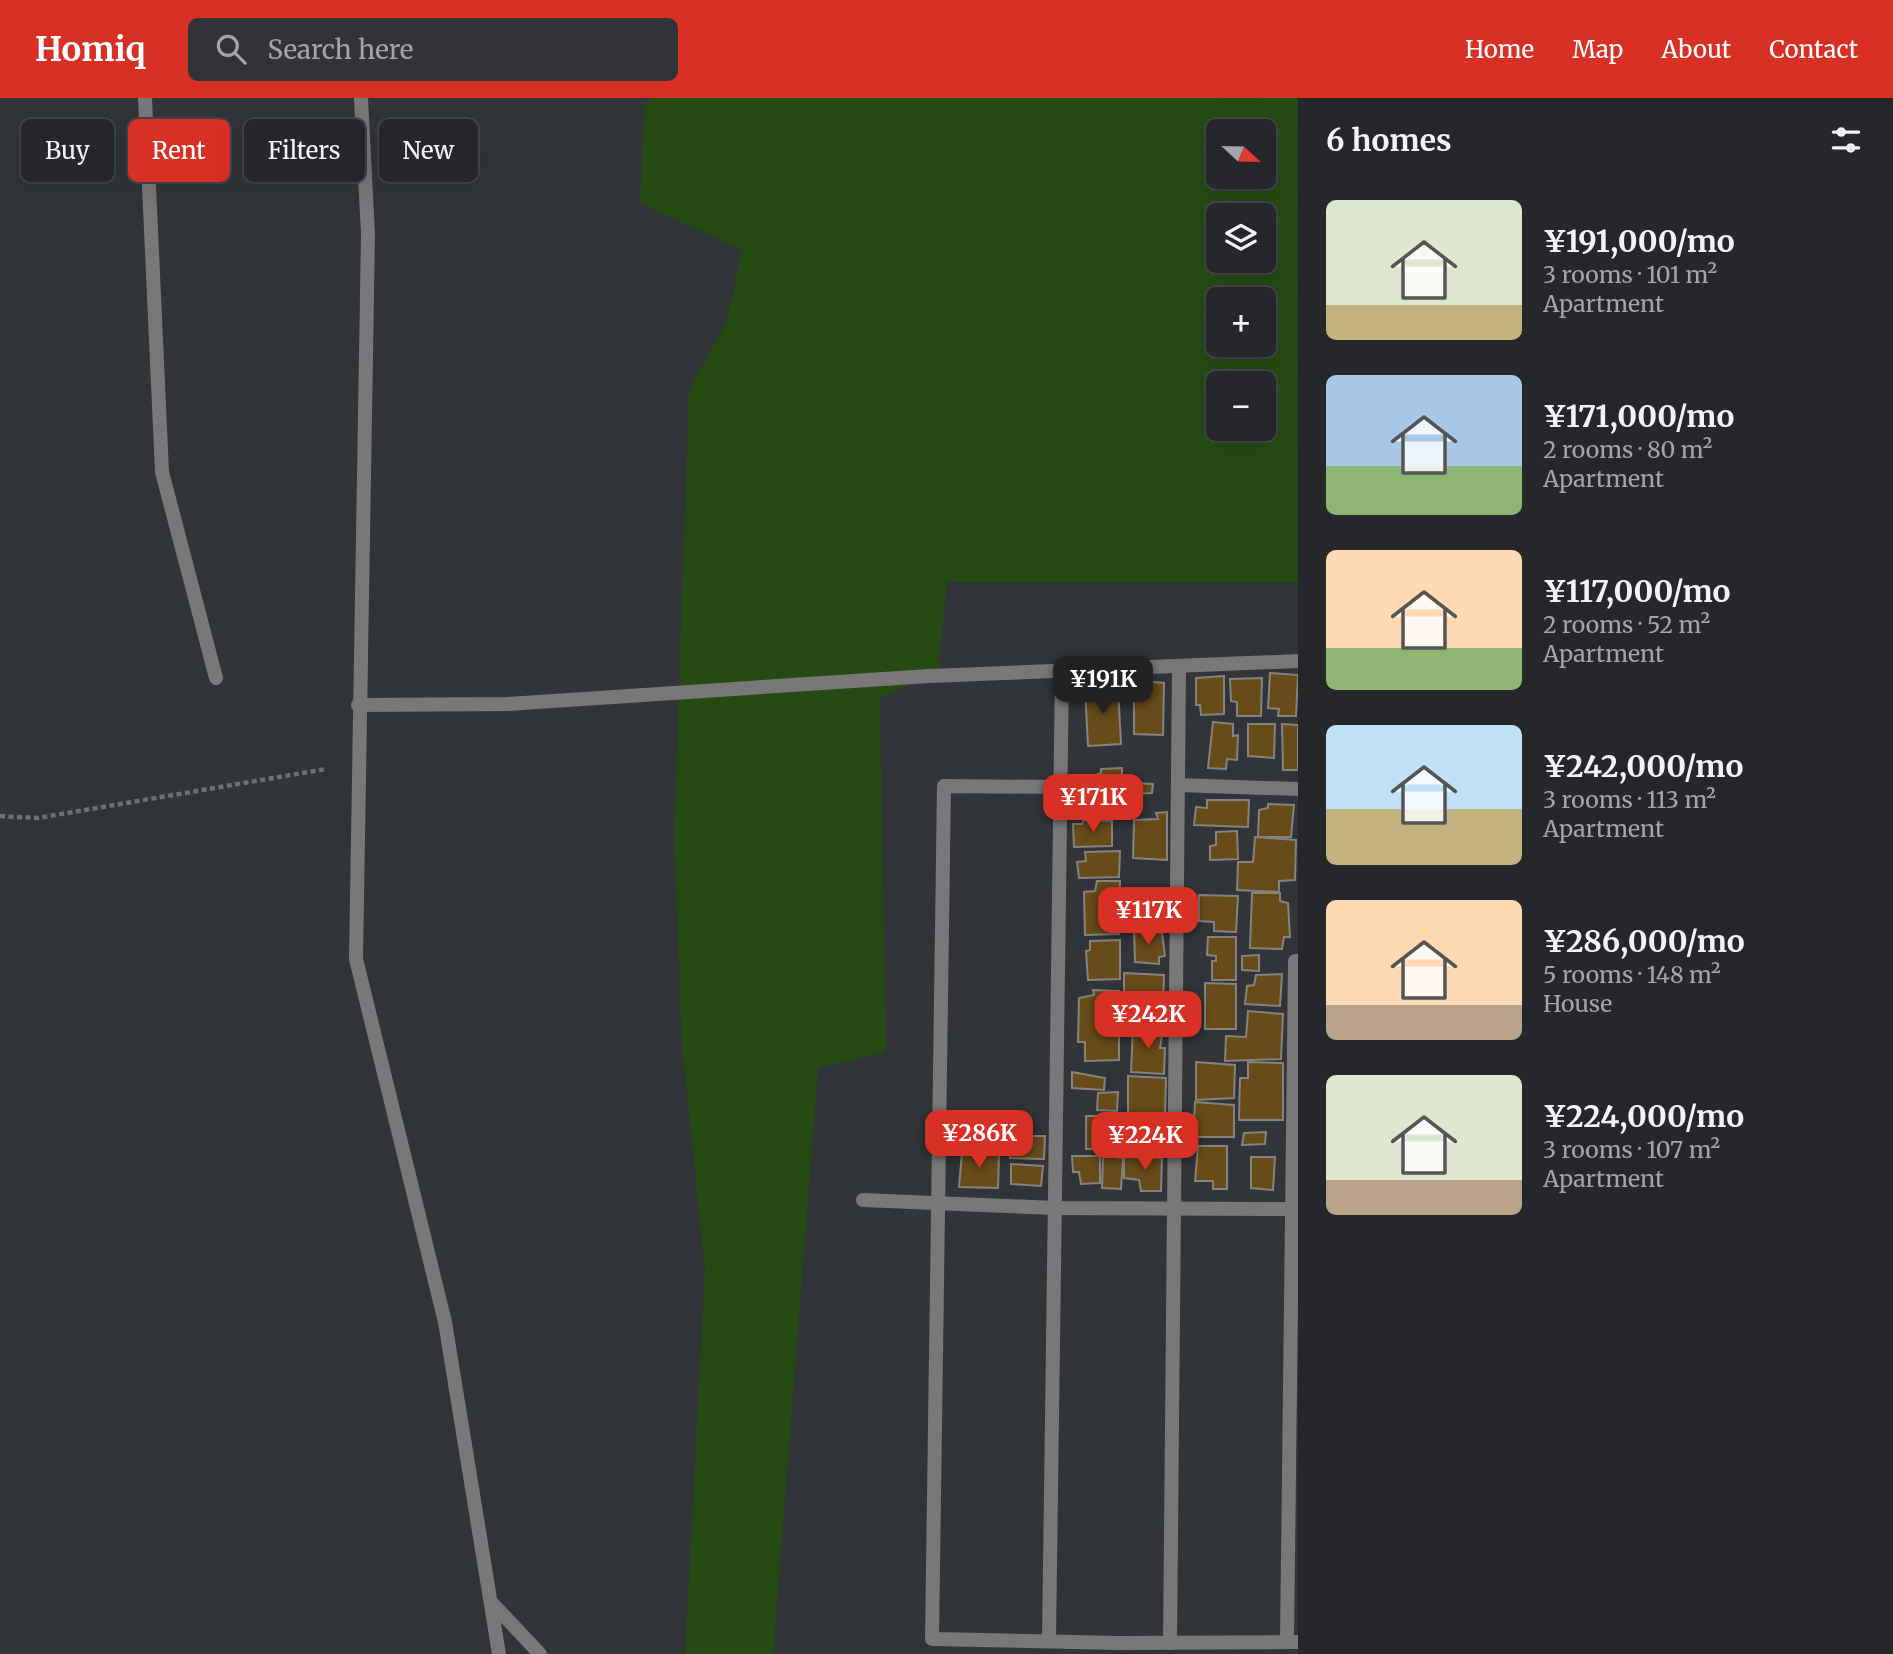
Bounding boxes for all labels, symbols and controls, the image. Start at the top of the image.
search box [188,18,678,81]
text: Homiq [35,29,146,70]
icon: search [212,30,250,68]
text: Search here [268,33,413,66]
text: Home [1465,34,1534,65]
text: Map [1572,34,1623,65]
text: About [1661,34,1731,65]
text: Contact [1769,34,1858,65]
chip: Buy [21,119,114,182]
chip: Rent [128,119,230,182]
chip: Filters [244,119,365,182]
chip: New [379,119,478,182]
north arrow [1206,119,1276,189]
map controls [1206,119,1276,441]
text: 6 homes [1326,121,1451,159]
icon: filters [1827,121,1865,159]
button: layers [1206,203,1276,273]
text: ¥191,000/mo [1543,222,1735,260]
icon: home [1382,228,1466,312]
text: 3 rooms · 101 m² [1543,260,1717,289]
button: + [1206,287,1276,357]
text: Apartment [1543,289,1664,318]
button: − [1206,371,1276,441]
text: ¥171,000/mo [1543,397,1734,435]
icon: home [1382,403,1466,487]
text: 2 rooms · 80 m² [1543,435,1712,464]
text: Apartment [1543,464,1664,493]
text: ¥117,000/mo [1543,572,1730,610]
icon: home [1382,578,1466,662]
text: 2 rooms · 52 m² [1543,610,1710,639]
text: Apartment [1543,639,1664,668]
pin: ¥191K [1054,656,1152,716]
text: ¥191K [1069,664,1137,693]
text: ¥242,000/mo [1543,747,1743,785]
icon: home [1382,753,1466,837]
pin: ¥171K [1044,774,1142,834]
text: ¥171K [1059,782,1127,811]
text: 3 rooms · 113 m² [1543,785,1716,814]
text: Apartment [1543,814,1664,843]
pin: ¥117K [1099,888,1197,947]
text: ¥117K [1114,895,1182,924]
text: ¥286,000/mo [1543,922,1745,960]
icon: home [1382,928,1466,1012]
text: 5 rooms · 148 m² [1543,960,1721,989]
text: House [1543,989,1612,1018]
pin: ¥242K [1099,992,1197,1051]
text: ¥242K [1111,999,1185,1028]
text: ¥224,000/mo [1543,1097,1744,1135]
icon: home [1382,1103,1466,1187]
pin: ¥286K [930,1110,1028,1170]
pin: ¥224K [1096,1112,1194,1172]
text: ¥286K [941,1118,1017,1147]
text: ¥224K [1107,1120,1183,1149]
text: 3 rooms · 107 m² [1543,1135,1720,1164]
text: Apartment [1543,1164,1664,1193]

